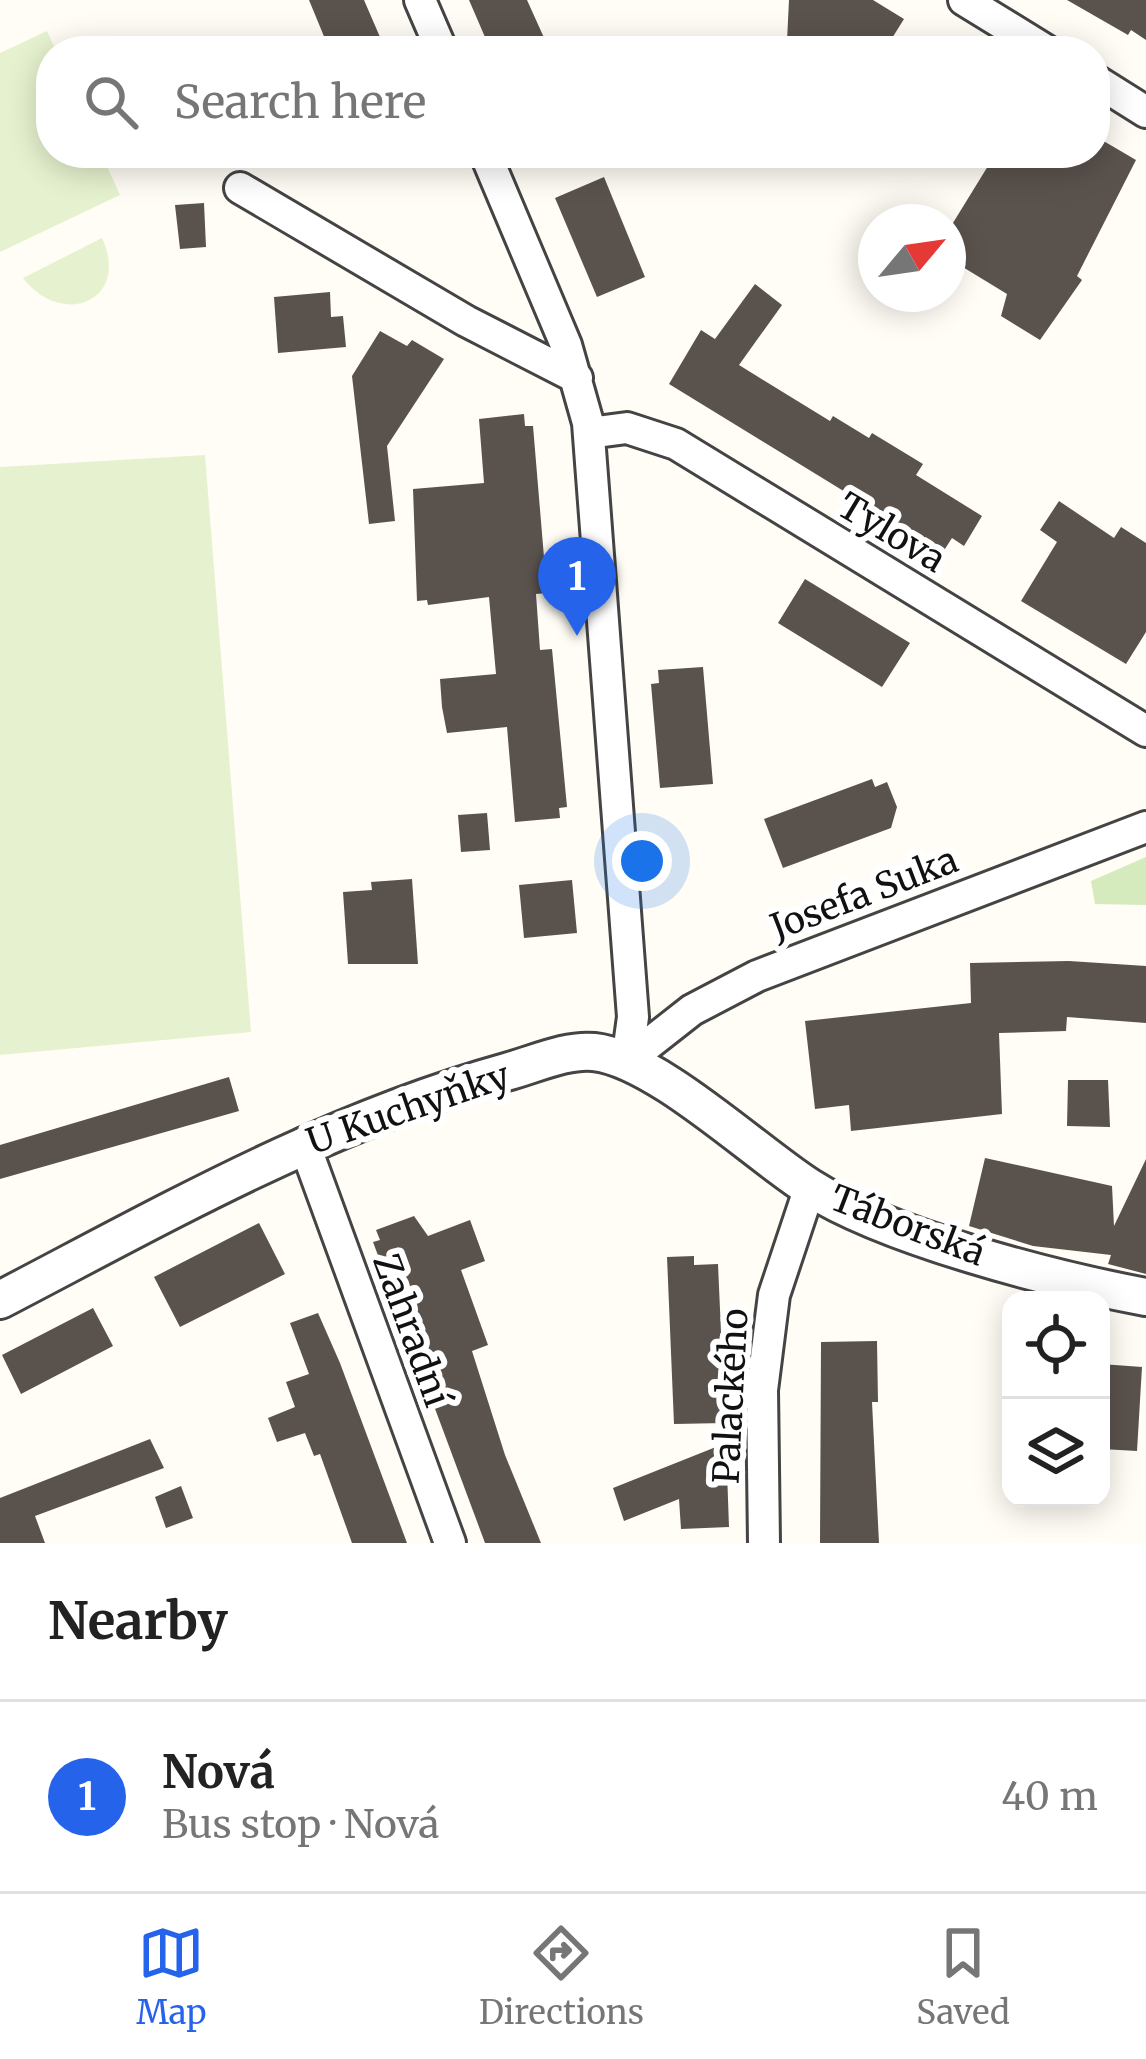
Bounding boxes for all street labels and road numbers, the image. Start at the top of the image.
street label: Tylova [830,483,954,582]
street label: Josefa Suka [763,837,964,950]
street label: U Kuchyňky [301,1053,515,1164]
street label: Táborská [824,1175,991,1275]
street label: Zahradní [363,1248,460,1414]
street label: Palackého [703,1307,758,1485]

